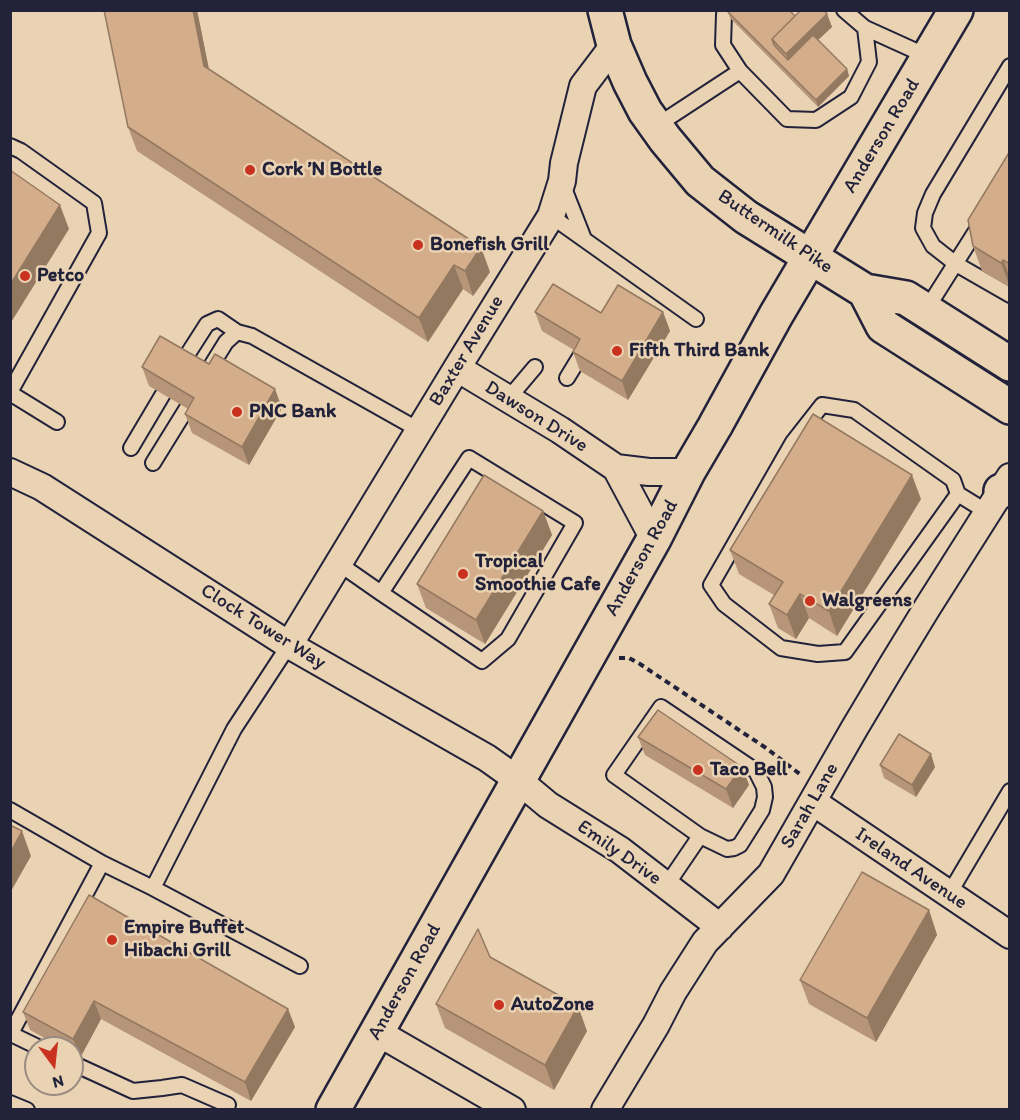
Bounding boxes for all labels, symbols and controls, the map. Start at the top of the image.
street label: Anderson Road [838,74,926,198]
place label: Cork ’N Bottle [262,158,382,182]
marker: Cork ’N Bottle [243,163,257,177]
street label: Buttermilk Pike [713,185,837,279]
place label: Bonefish Grill [430,233,549,257]
marker: Bonefish Grill [411,238,425,252]
place label: Petco [37,264,84,288]
marker: Petco [18,269,32,283]
street label: Baxter Avenue [424,291,510,411]
place label: Fifth Third Bank [629,339,769,363]
marker: Fifth Third Bank [610,344,624,358]
street label: Dawson Drive [480,376,592,458]
place label: PNC Bank [249,400,336,424]
marker: PNC Bank [230,405,244,419]
street label: Anderson Road [600,496,684,620]
place label: Tropical Smoothie Cafe [475,550,601,597]
marker: Tropical Smoothie Cafe [456,567,470,581]
street label: Clock Tower Way [196,579,330,675]
place label: Walgreens [822,589,912,613]
marker: Walgreens [803,594,817,608]
place label: Taco Bell [710,758,787,782]
street label: Sarah Lane [776,759,844,853]
marker: Taco Bell [691,763,705,777]
street label: Emily Drive [572,815,666,891]
street label: Ireland Avenue [850,823,972,915]
place label: Empire Buffet Hibachi Grill [124,916,244,963]
street label: Anderson Road [363,920,447,1044]
marker: Empire Buffet Hibachi Grill [105,933,119,947]
place label: AutoZone [511,993,594,1017]
marker: AutoZone [492,998,506,1012]
north arrow [24,1036,84,1096]
text: N [51,1071,66,1093]

